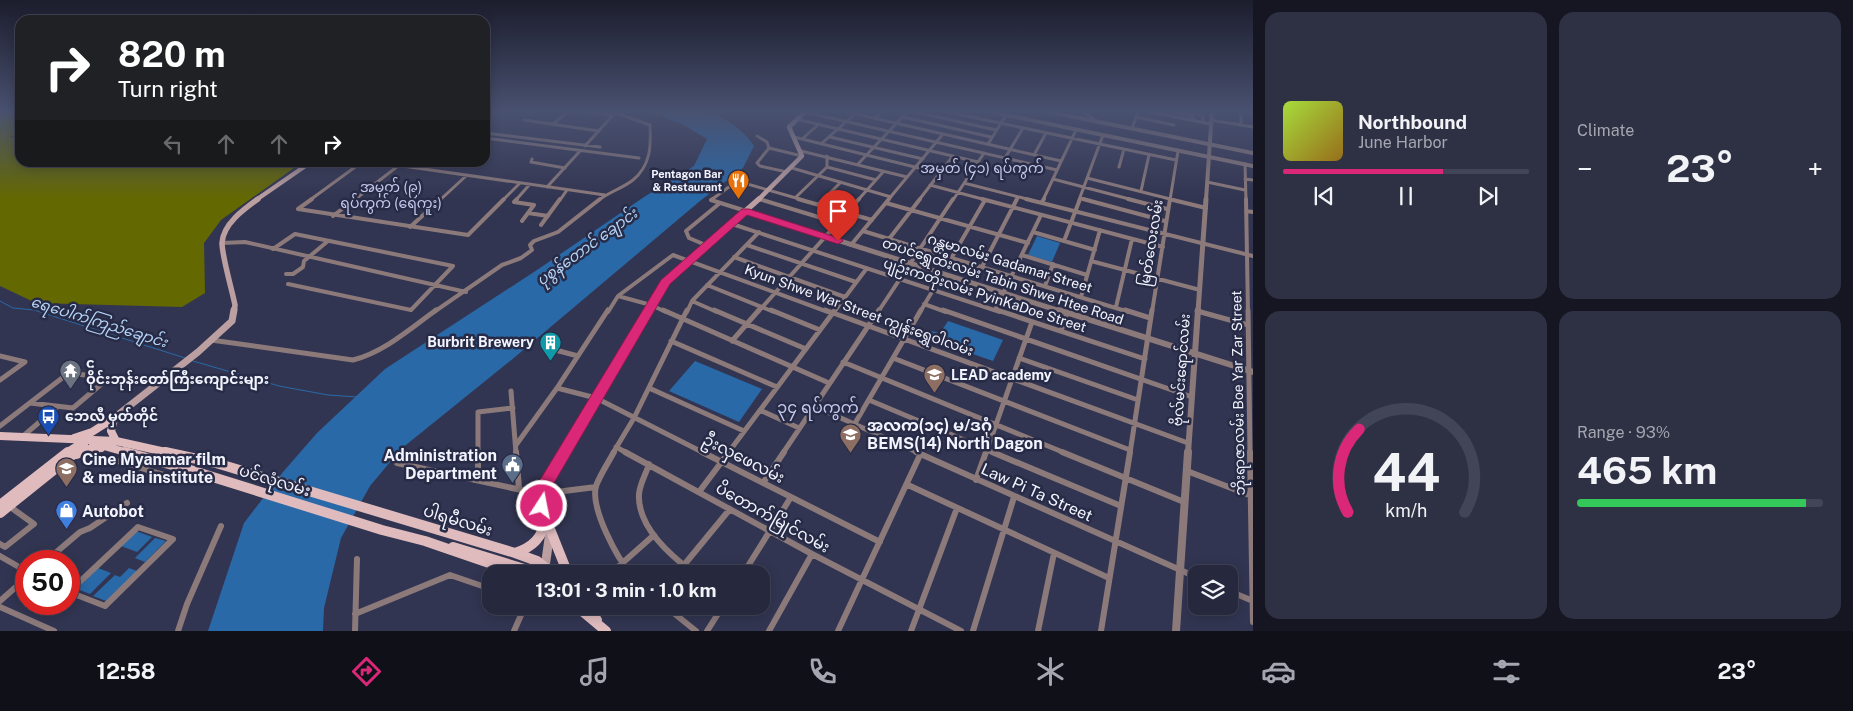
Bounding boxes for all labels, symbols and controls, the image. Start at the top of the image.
text: 820 m [118,34,226,75]
icon: right [35,35,100,100]
text: Turn right [118,76,218,102]
text: Northbound [1358,111,1467,133]
text: Climate [1577,121,1634,140]
icon: left [159,130,187,158]
icon: ahead [212,130,240,158]
icon: ahead [265,130,293,158]
icon: right [318,130,346,158]
text: June Harbor [1358,133,1448,152]
text: 23° [1666,146,1734,191]
text: − [1577,152,1593,185]
text: + [1807,152,1823,185]
district label: အမှတ် (၄၁) ရပ်ကွက် [920,158,1044,180]
place label: Pentagon Bar & Restaurant [651,168,722,193]
restaurant icon: Pentagon Bar & Restaurant [726,168,750,199]
district label: အမှတ် (၉) ရပ်ကွက် (ရေကူး) [340,177,442,215]
icon: previous [1310,182,1338,210]
icon: pause [1392,182,1420,210]
icon: next [1474,182,1502,210]
pin [817,190,859,241]
icon: arrive [824,197,852,225]
street label: မြတ်လေးလမ်း [1134,198,1170,288]
water label: ပုစွန်တောင် ချောင်း [532,202,643,292]
street label: ဂန္တမာလမ်း Gadamar Street [925,228,1095,300]
street label: တပင်ရွှေထီးလမ်း Tabin Shwe Htee Road [879,232,1126,331]
street label: ပျဉ်းကတိုးလမ်း PyinKaDoe Street [880,253,1089,339]
street label: Kyun Shwe War Street ကျွန်းရွှေဝါလမ်း [741,259,976,364]
street label: ဘိုးရာဇာလမ်း Boe Yar Zar Street [1226,290,1252,496]
water label: ရေပေါက်ကြည်ချောင်း [28,291,171,354]
street label: ဗိုလ်မင်းရောင်လမ်း [1167,313,1197,427]
building icon: Burbrit Brewery [538,330,562,361]
place label: Burbrit Brewery [427,334,534,350]
place label: ၄ ဝိုင်းဘုန်းတော်ကြီးကျောင်းများ [86,355,269,391]
temple icon: ၄ ဝိုင်းဘုန်းတော်ကြီးကျောင်းများ [58,359,82,390]
school or university icon: LEAD academy [923,363,947,394]
place label: LEAD academy [951,367,1052,383]
district label: ၃၄ ရပ်ကွက် [777,396,859,421]
bus stop icon: ဘေလီ မှတ်တိုင် [37,404,61,435]
place label: ဘေလီ မှတ်တိုင် [65,406,158,428]
place label: အလက(၁၄) မ/ဒဂုံ BEMS(14) North Dagon [867,416,1043,453]
school or university icon: အလက(၁၄) မ/ဒဂုံ BEMS(14) North Dagon [839,422,863,453]
text: Range · 93% [1577,423,1670,442]
street label: ဦးလှဖေလမ်း [697,428,789,492]
text: 44 [1372,442,1440,503]
place label: Administration Department [384,446,497,483]
text: 465 km [1577,448,1717,493]
place label: Cine Myanmar film & media institute [82,450,226,487]
public building icon: Administration Department [501,452,525,483]
school or university icon: Cine Myanmar film & media institute [54,456,78,487]
street label: ပင်လုံလမ်း [235,459,313,505]
street label: Law Pi Ta Street [978,459,1095,526]
street label: ပိတောက်မြိုင်လမ်း [711,476,834,560]
position arrow [515,479,567,531]
shop icon: Autobot [54,499,78,530]
street label: ပါရမီလမ်း [420,499,495,544]
text: km/h [1385,500,1427,521]
place label: Autobot [82,502,144,521]
speed limit sign: 50 [15,550,80,615]
map controls [1188,565,1238,615]
button: layers [1188,565,1238,615]
text: 13:01 · 3 min · 1.0 km [535,579,717,601]
icon: directions [349,654,384,689]
icon: music [577,654,612,689]
icon: phone [805,654,840,689]
icon: climate [1033,654,1068,689]
icon: car [1261,654,1296,689]
icon: filters [1489,654,1524,689]
text: 12:58 [97,658,156,684]
text: 23° [1717,658,1756,684]

